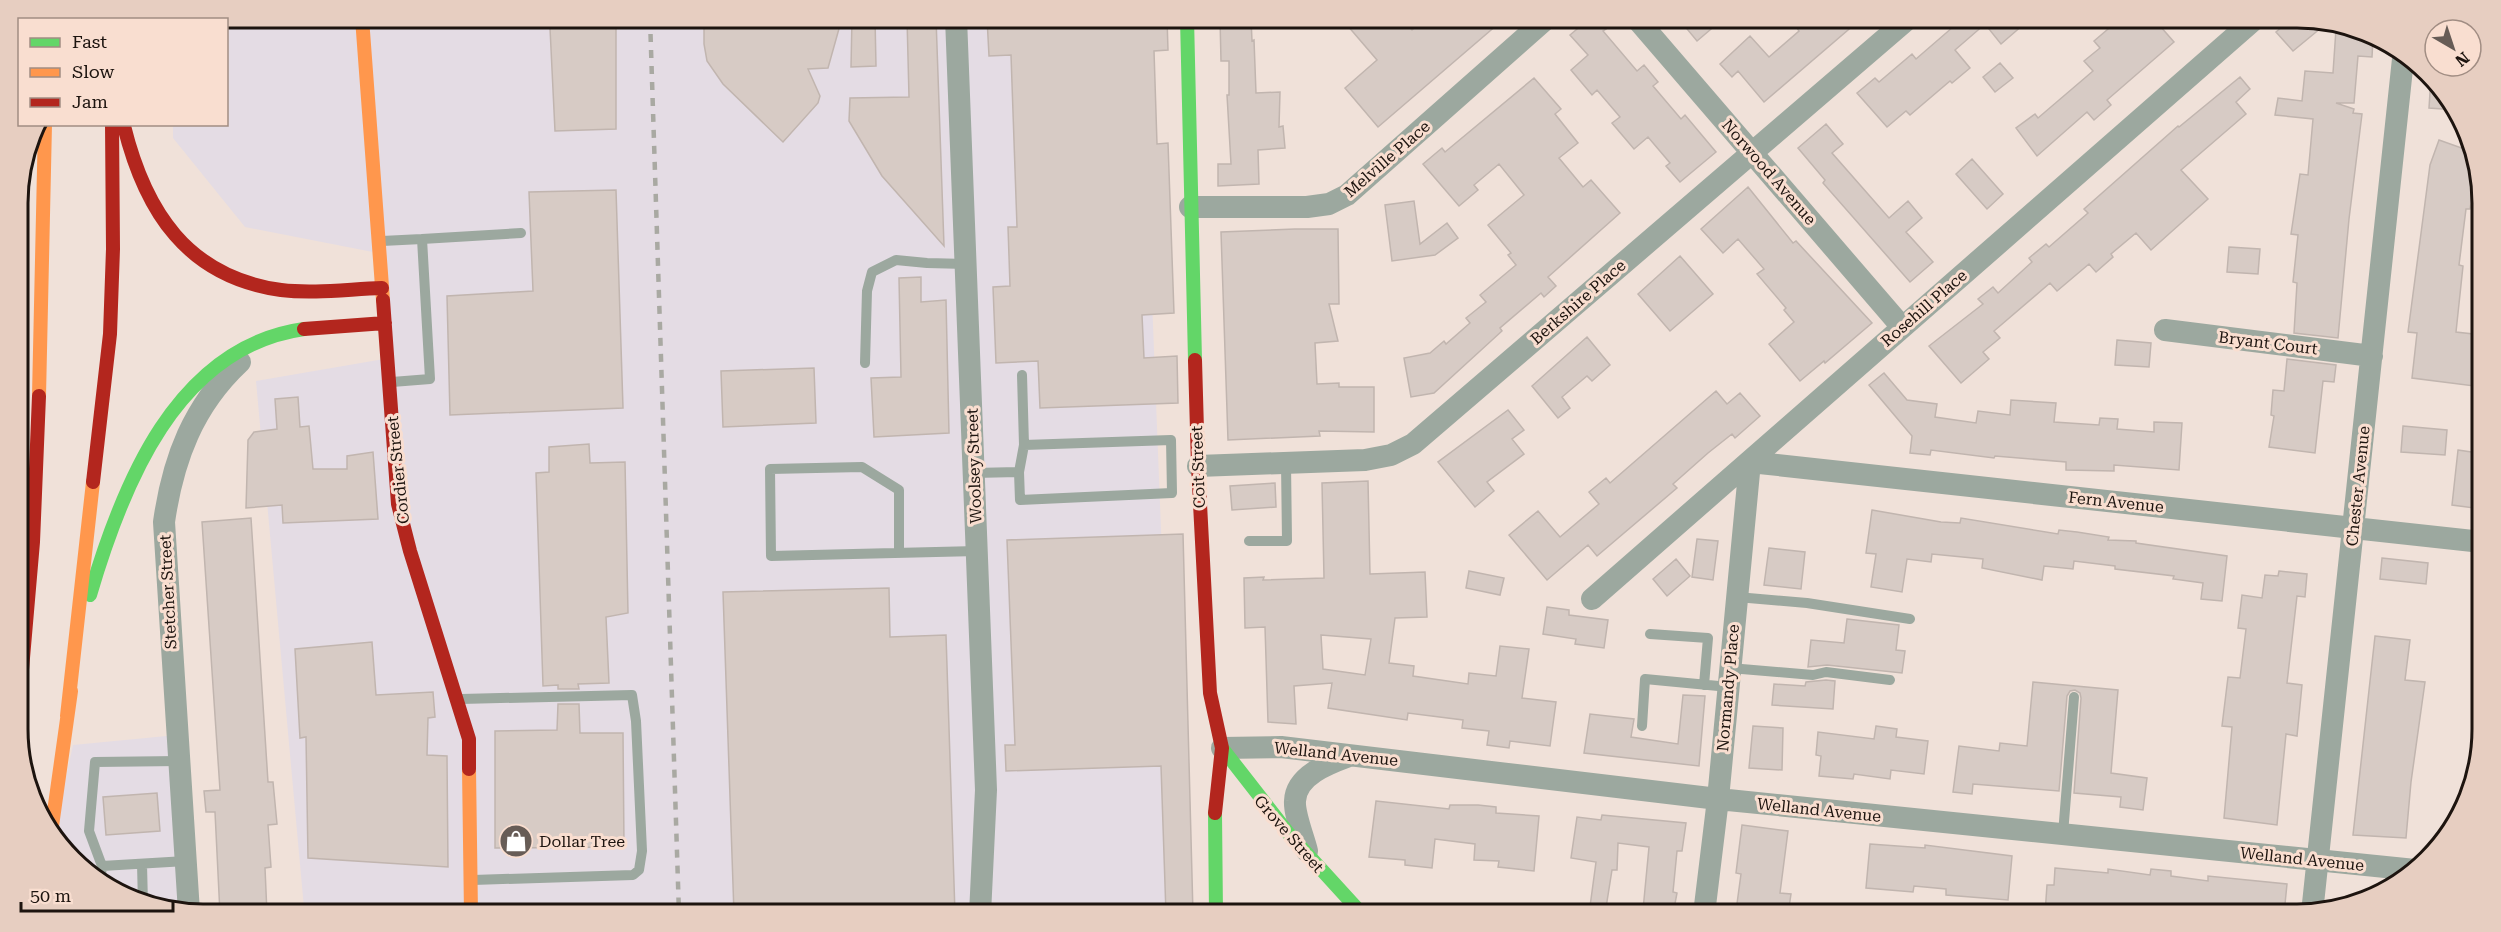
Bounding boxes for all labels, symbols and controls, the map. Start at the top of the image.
legend [18,18,228,126]
north arrow [2423,18,2483,78]
text: Fast [72,31,107,52]
text: N [2451,48,2473,71]
text: Slow [72,61,114,82]
text: Jam [72,91,108,112]
street label: Norwood Avenue [1718,115,1820,229]
street label: Melville Place [1340,117,1434,201]
street label: Berkshire Place [1527,255,1630,348]
street label: Rosehill Place [1877,265,1971,350]
street label: Bryant Court [2217,327,2319,359]
street label: Woolsey Street [962,408,986,524]
street label: Cordier Street [383,415,413,525]
street label: Coit Street [1187,425,1209,509]
street label: Chester Avenue [2342,425,2374,547]
street label: Fern Avenue [2067,488,2165,516]
street label: Stetcher Street [156,534,180,650]
street label: Normandy Place [1713,623,1743,752]
street label: Welland Avenue [1273,738,1399,770]
street label: Grove Street [1250,791,1328,877]
street label: Welland Avenue [1756,794,1882,826]
shop icon: Dollar Tree [498,823,534,859]
place label: Dollar Tree [539,832,625,851]
street label: Welland Avenue [2239,843,2365,875]
scale bar [21,875,172,913]
text: 50 m [30,885,71,906]

